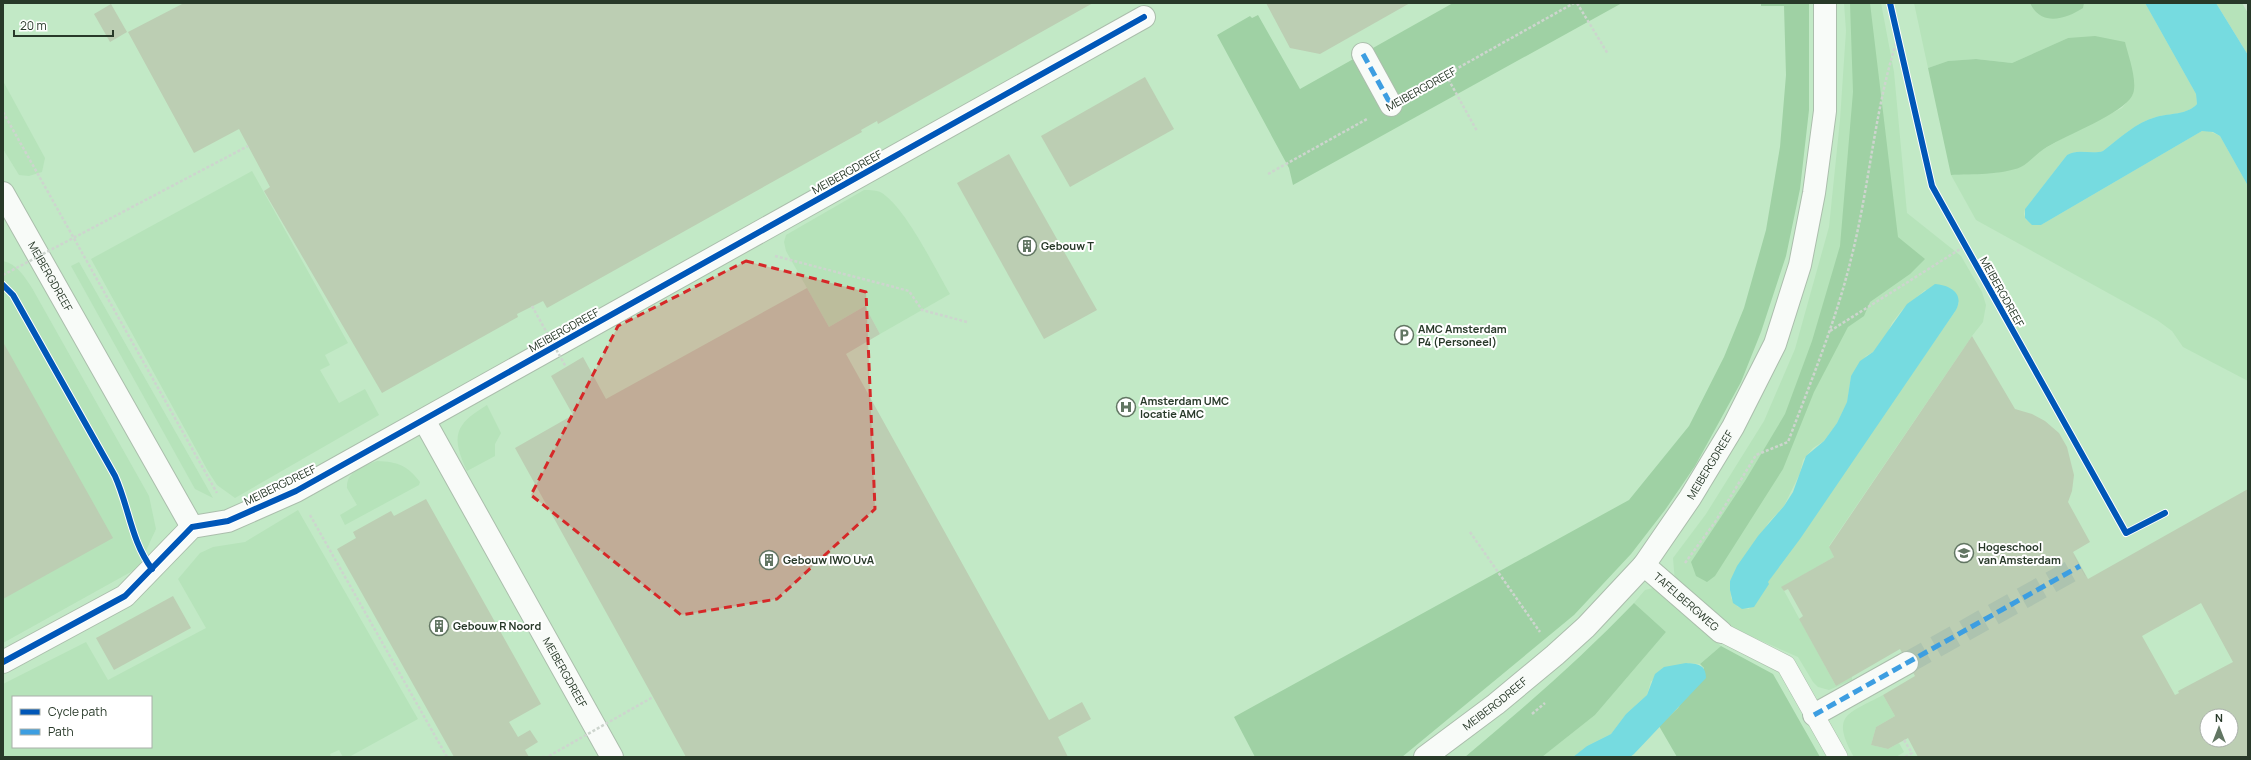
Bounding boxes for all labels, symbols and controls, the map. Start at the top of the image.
scale bar [14,12,113,38]
text: 20 m [20,17,47,34]
street label: MEIBERGDREEF [1383,63,1459,114]
street label: MEIBERGDREEF [809,146,885,197]
building icon: Gebouw T [1016,235,1038,257]
place label: Gebouw T [1041,238,1094,253]
street label: MEIBERGDREEF [25,239,77,314]
street label: MEIBERGDREEF [1977,254,2028,330]
street label: MEIBERGDREEF [526,304,602,355]
place label: AMC Amsterdam P4 (Personeel) [1418,321,1507,349]
parking icon: AMC Amsterdam P4 (Personeel) [1393,324,1415,346]
place label: Amsterdam UMC locatie AMC [1140,393,1229,421]
hospital icon: Amsterdam UMC locatie AMC [1115,396,1137,418]
street label: MEIBERGDREEF [1683,427,1737,502]
street label: MEIBERGDREEF [241,460,319,508]
place label: Hogeschool van Amsterdam [1978,539,2061,567]
school or university icon: Hogeschool van Amsterdam [1953,542,1975,564]
building icon: Gebouw IWO UvA [758,549,780,571]
place label: Gebouw IWO UvA [783,552,875,567]
street label: TAFELBERGWEG [1651,569,1723,634]
building icon: Gebouw R Noord [428,615,450,637]
place label: Gebouw R Noord [453,618,541,633]
street label: MEIBERGDREEF [540,634,591,710]
street label: MEIBERGDREEF [1459,673,1530,733]
legend [12,696,152,748]
text: Cycle path [48,703,107,720]
north arrow [2199,708,2239,748]
text: N [2215,710,2223,725]
text: Path [48,723,74,740]

